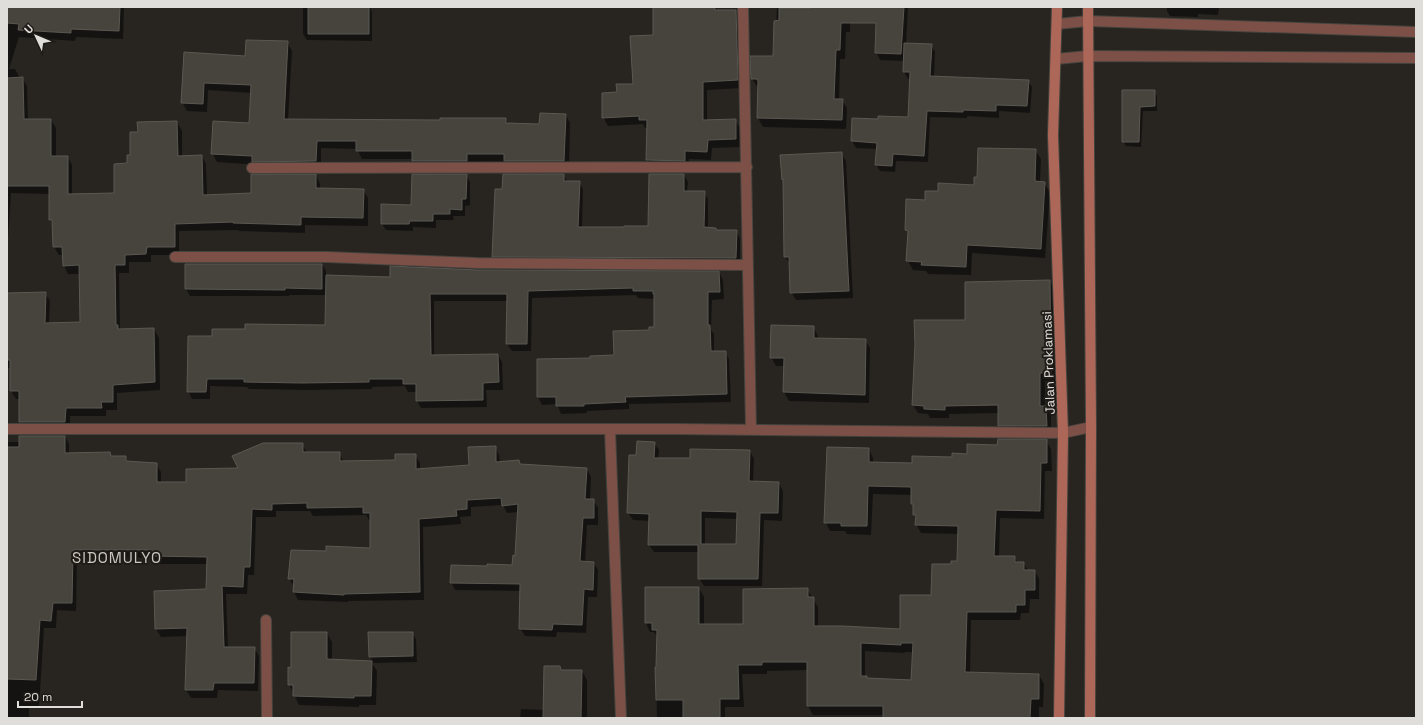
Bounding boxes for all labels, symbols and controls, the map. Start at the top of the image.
north arrow [16,16,56,56]
text: U [21,22,36,37]
street label: Jalan Proklamasi [1038,311,1059,415]
district label: SIDOMULYO [72,548,162,567]
scale bar [18,683,82,709]
text: 20 m [24,689,52,705]

